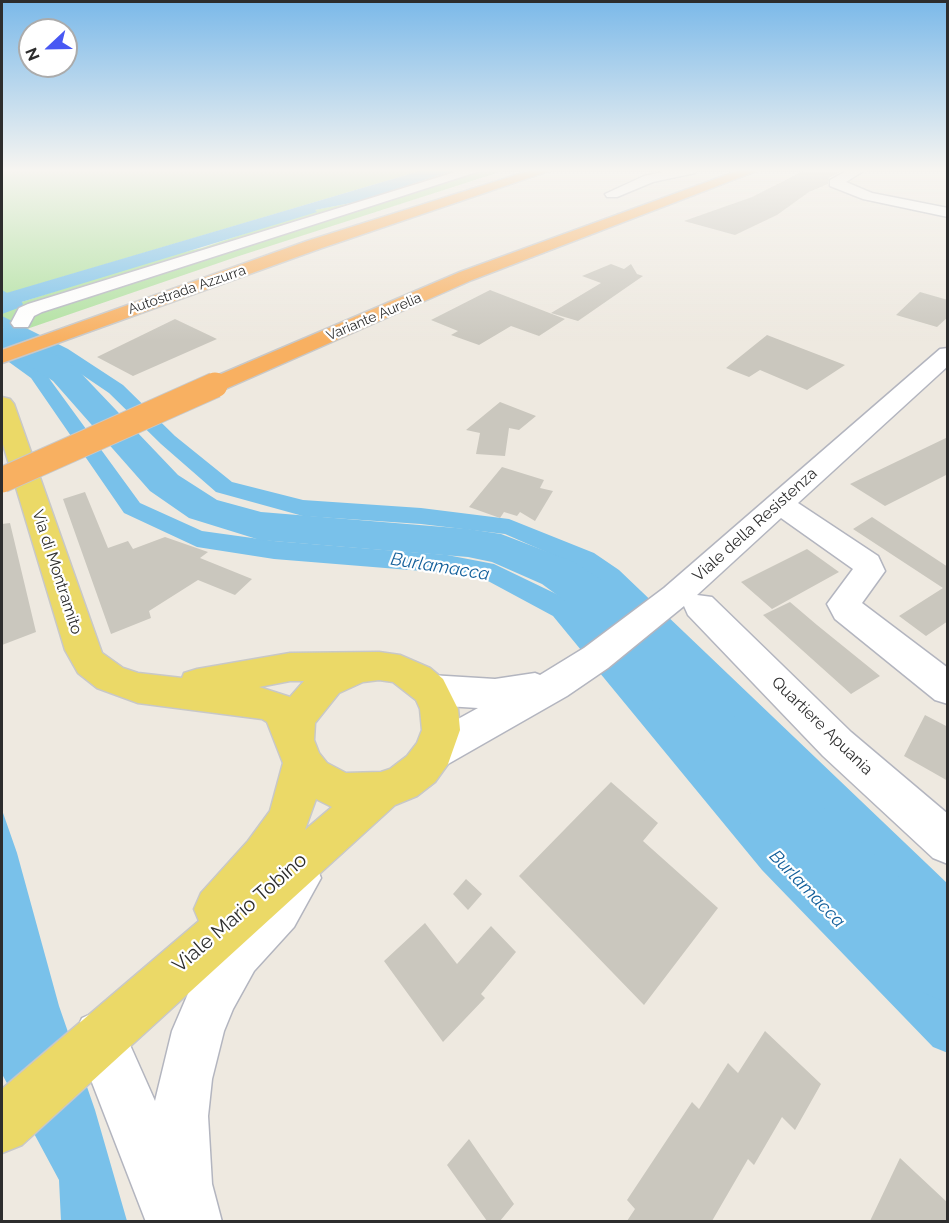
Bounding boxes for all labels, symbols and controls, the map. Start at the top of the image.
north arrow [18,18,78,78]
text: N [22,45,44,63]
street label: Autostrada Azzurra [126,262,248,318]
street label: Variante Aurelia [324,289,424,345]
street label: Viale della Resistenza [689,464,821,586]
street label: Via di Montramito [28,507,86,637]
water label: Burlamacca [389,549,491,585]
street label: Quartiere Apuania [767,673,877,779]
water label: Burlamacca [765,846,849,932]
street label: Viale Mario Tobino [168,848,312,978]

